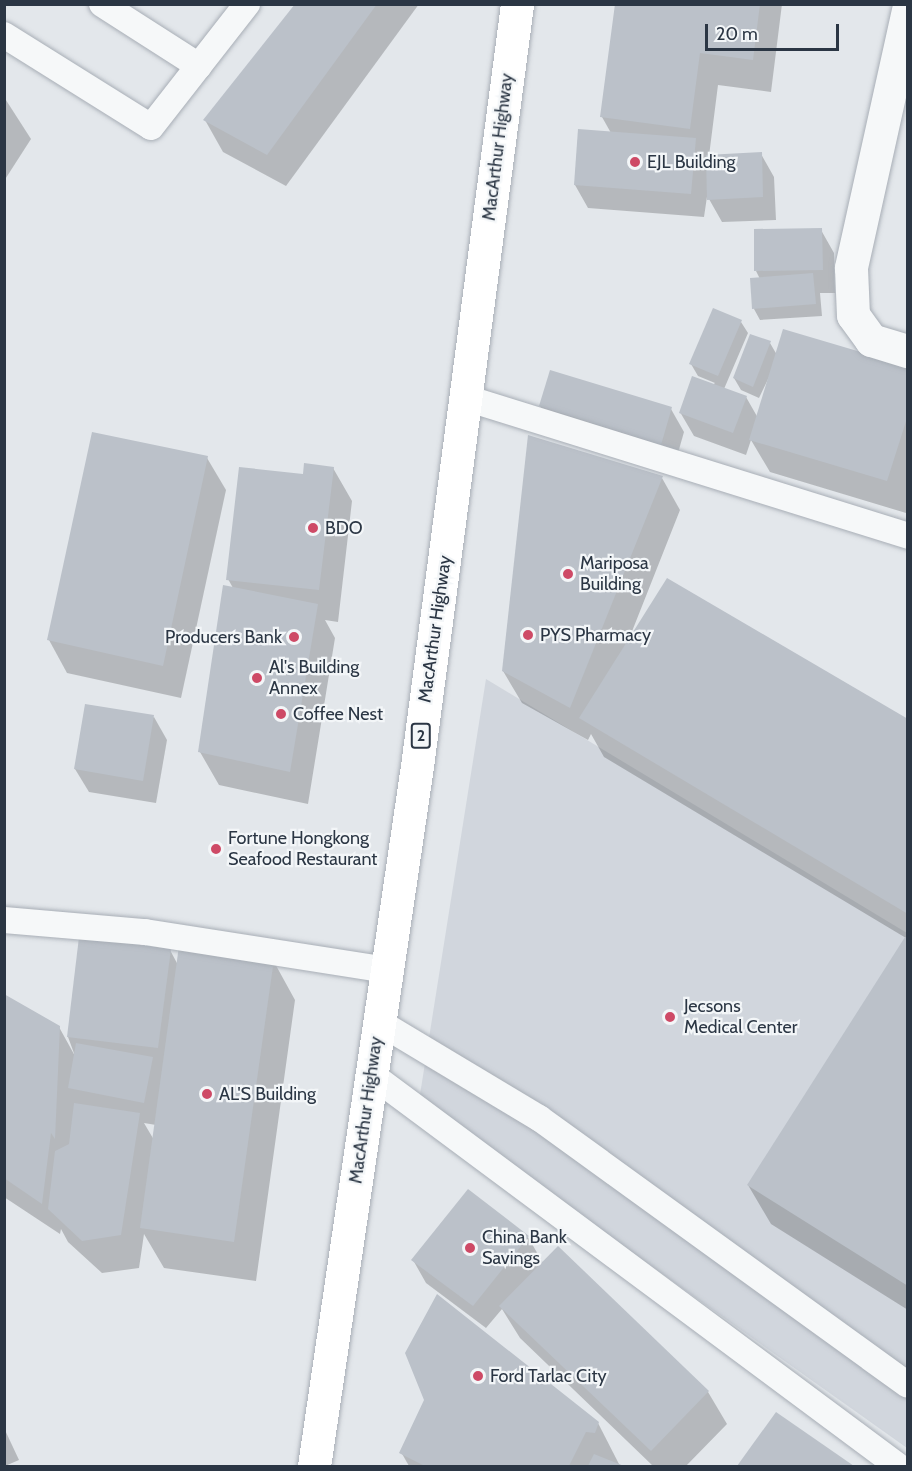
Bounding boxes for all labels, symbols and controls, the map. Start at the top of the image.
scale bar [708,12,842,50]
text: 20 m [716,23,758,45]
street label: MacArthur Highway [478,72,518,222]
place label: EJL Building [647,151,736,173]
marker: EJL Building [628,155,642,169]
place label: BDO [325,517,363,539]
marker: BDO [306,521,320,535]
place label: Mariposa Building [580,553,649,596]
street label: MacArthur Highway [414,554,456,704]
marker: Mariposa Building [561,567,575,581]
place label: PYS Pharmacy [540,624,651,646]
place label: Producers Bank [165,626,282,648]
marker: PYS Pharmacy [521,628,535,642]
marker: Producers Bank [287,630,301,644]
place label: Al's Building Annex [269,657,359,700]
marker: Al's Building Annex [250,671,264,685]
place label: Coffee Nest [293,703,383,725]
marker: Coffee Nest [274,707,288,721]
road number: 2 [410,723,432,749]
place label: Fortune Hongkong Seafood Restaurant [228,828,377,870]
marker: Fortune Hongkong Seafood Restaurant [209,842,223,856]
place label: Jecsons Medical Center [684,996,797,1038]
marker: Jecsons Medical Center [661,1008,679,1026]
street label: MacArthur Highway [345,1035,387,1185]
place label: AL'S Building [219,1083,316,1105]
marker: AL'S Building [200,1087,214,1101]
place label: China Bank Savings [482,1227,567,1270]
marker: China Bank Savings [463,1241,477,1255]
place label: Ford Tarlac City [490,1365,607,1387]
marker: Ford Tarlac City [471,1369,485,1383]

